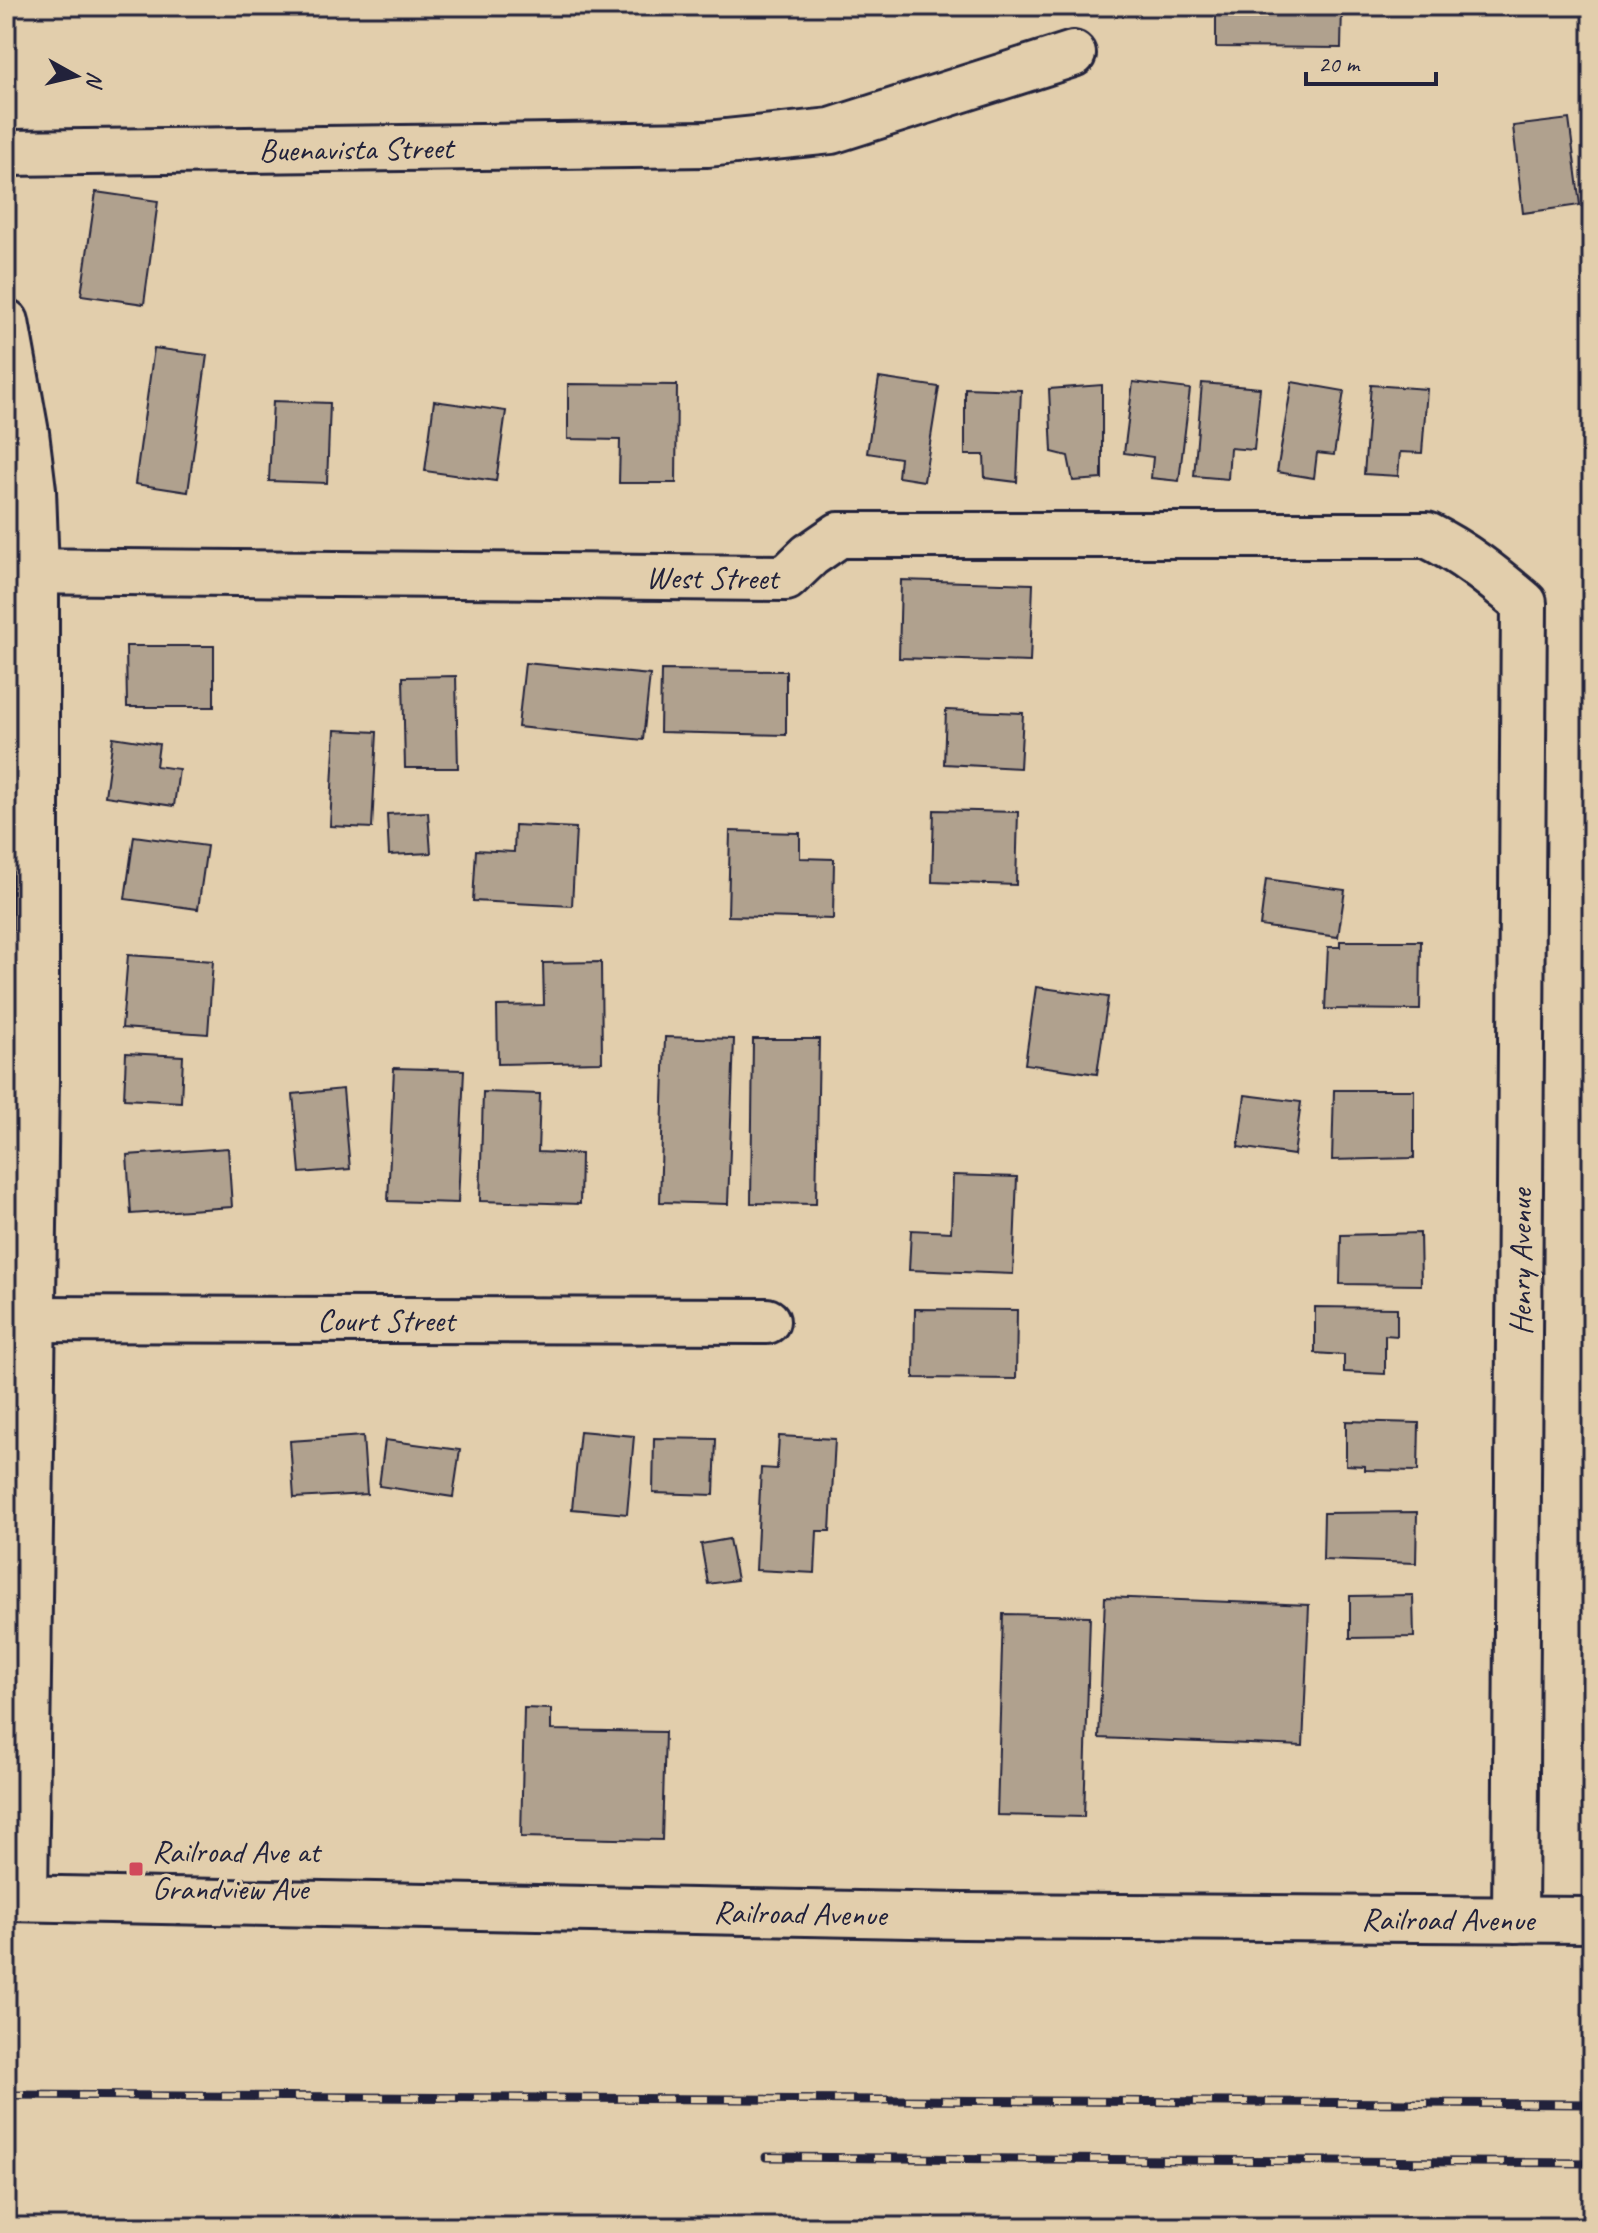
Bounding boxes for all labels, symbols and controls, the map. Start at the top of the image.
north arrow [36,36,116,116]
scale bar [1306,36,1436,86]
text: 20 m [1318,49,1361,79]
text: N [80,70,110,91]
street label: Buenavista Street [259,127,457,170]
street label: West Street [646,556,782,598]
street label: Henry Avenue [1500,1186,1541,1335]
street label: Court Street [317,1299,458,1341]
place label: Railroad Ave at Grandview Ave [152,1831,323,1909]
marker: Railroad Ave at Grandview Ave [127,1860,145,1878]
street label: Railroad Avenue [713,1891,889,1935]
street label: Railroad Avenue [1361,1898,1537,1940]

